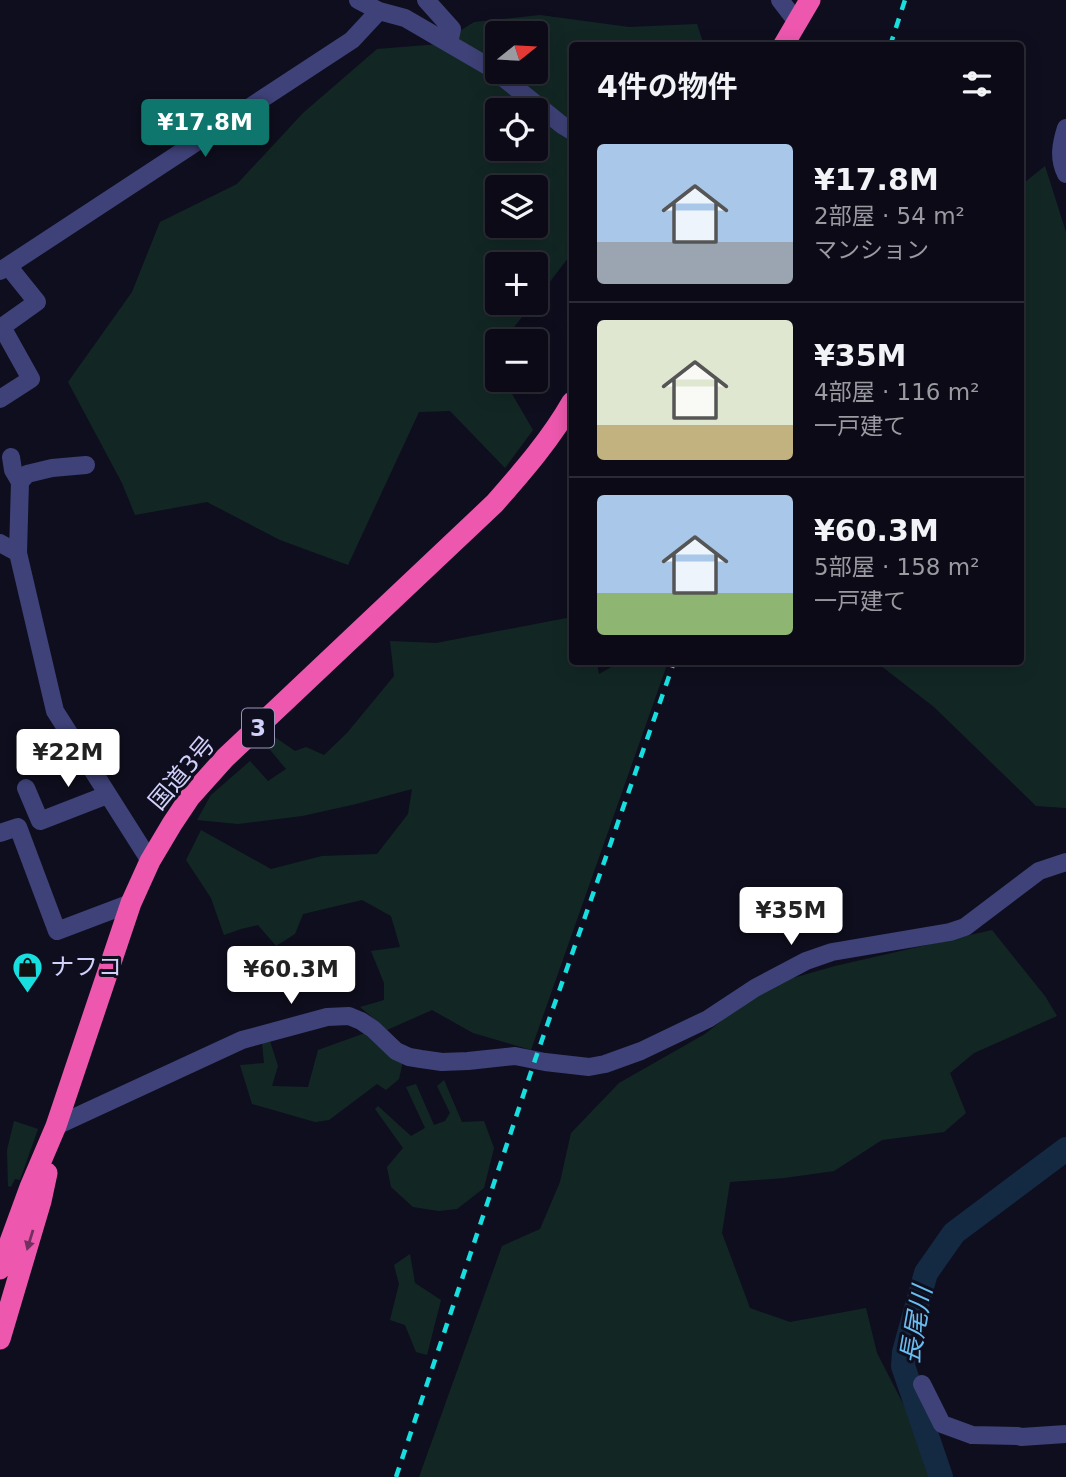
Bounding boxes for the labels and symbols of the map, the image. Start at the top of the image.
north arrow [485,21,548,84]
pin: ¥17.8M [148,100,262,159]
road number: 3 [242,708,274,748]
pin: ¥22M [27,730,109,789]
street label: 国道3号 [143,731,221,815]
pin: ¥35M [750,888,832,947]
pin: ¥60.3M [234,946,348,1006]
shop icon: ナフコ [10,950,44,994]
place label: ナフコ [50,953,122,981]
one-way arrow [24,1230,34,1251]
water label: 長尾川 [894,1281,938,1366]

